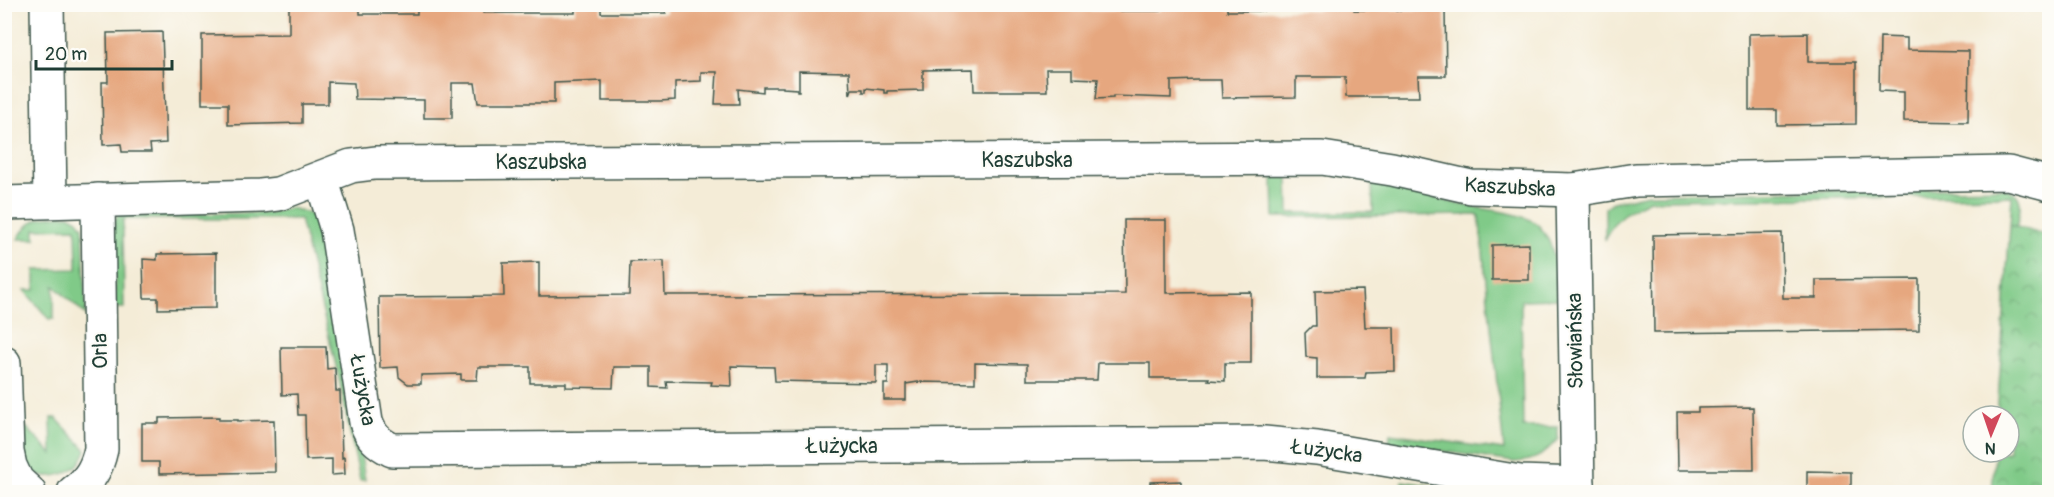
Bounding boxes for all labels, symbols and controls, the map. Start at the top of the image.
scale bar [36,33,172,71]
text: 20 m [45,43,87,66]
street label: Kaszubska [981,147,1073,174]
street label: Kaszubska [495,149,587,176]
street label: Kaszubska [1464,172,1556,203]
street label: Słowiańska [1561,293,1590,389]
street label: Orla [87,333,114,369]
street label: Łużycka [343,350,382,428]
north arrow [1961,404,2021,464]
street label: Łużycka [804,433,878,460]
street label: Łużycka [1288,433,1364,470]
text: N [1985,438,1996,458]

